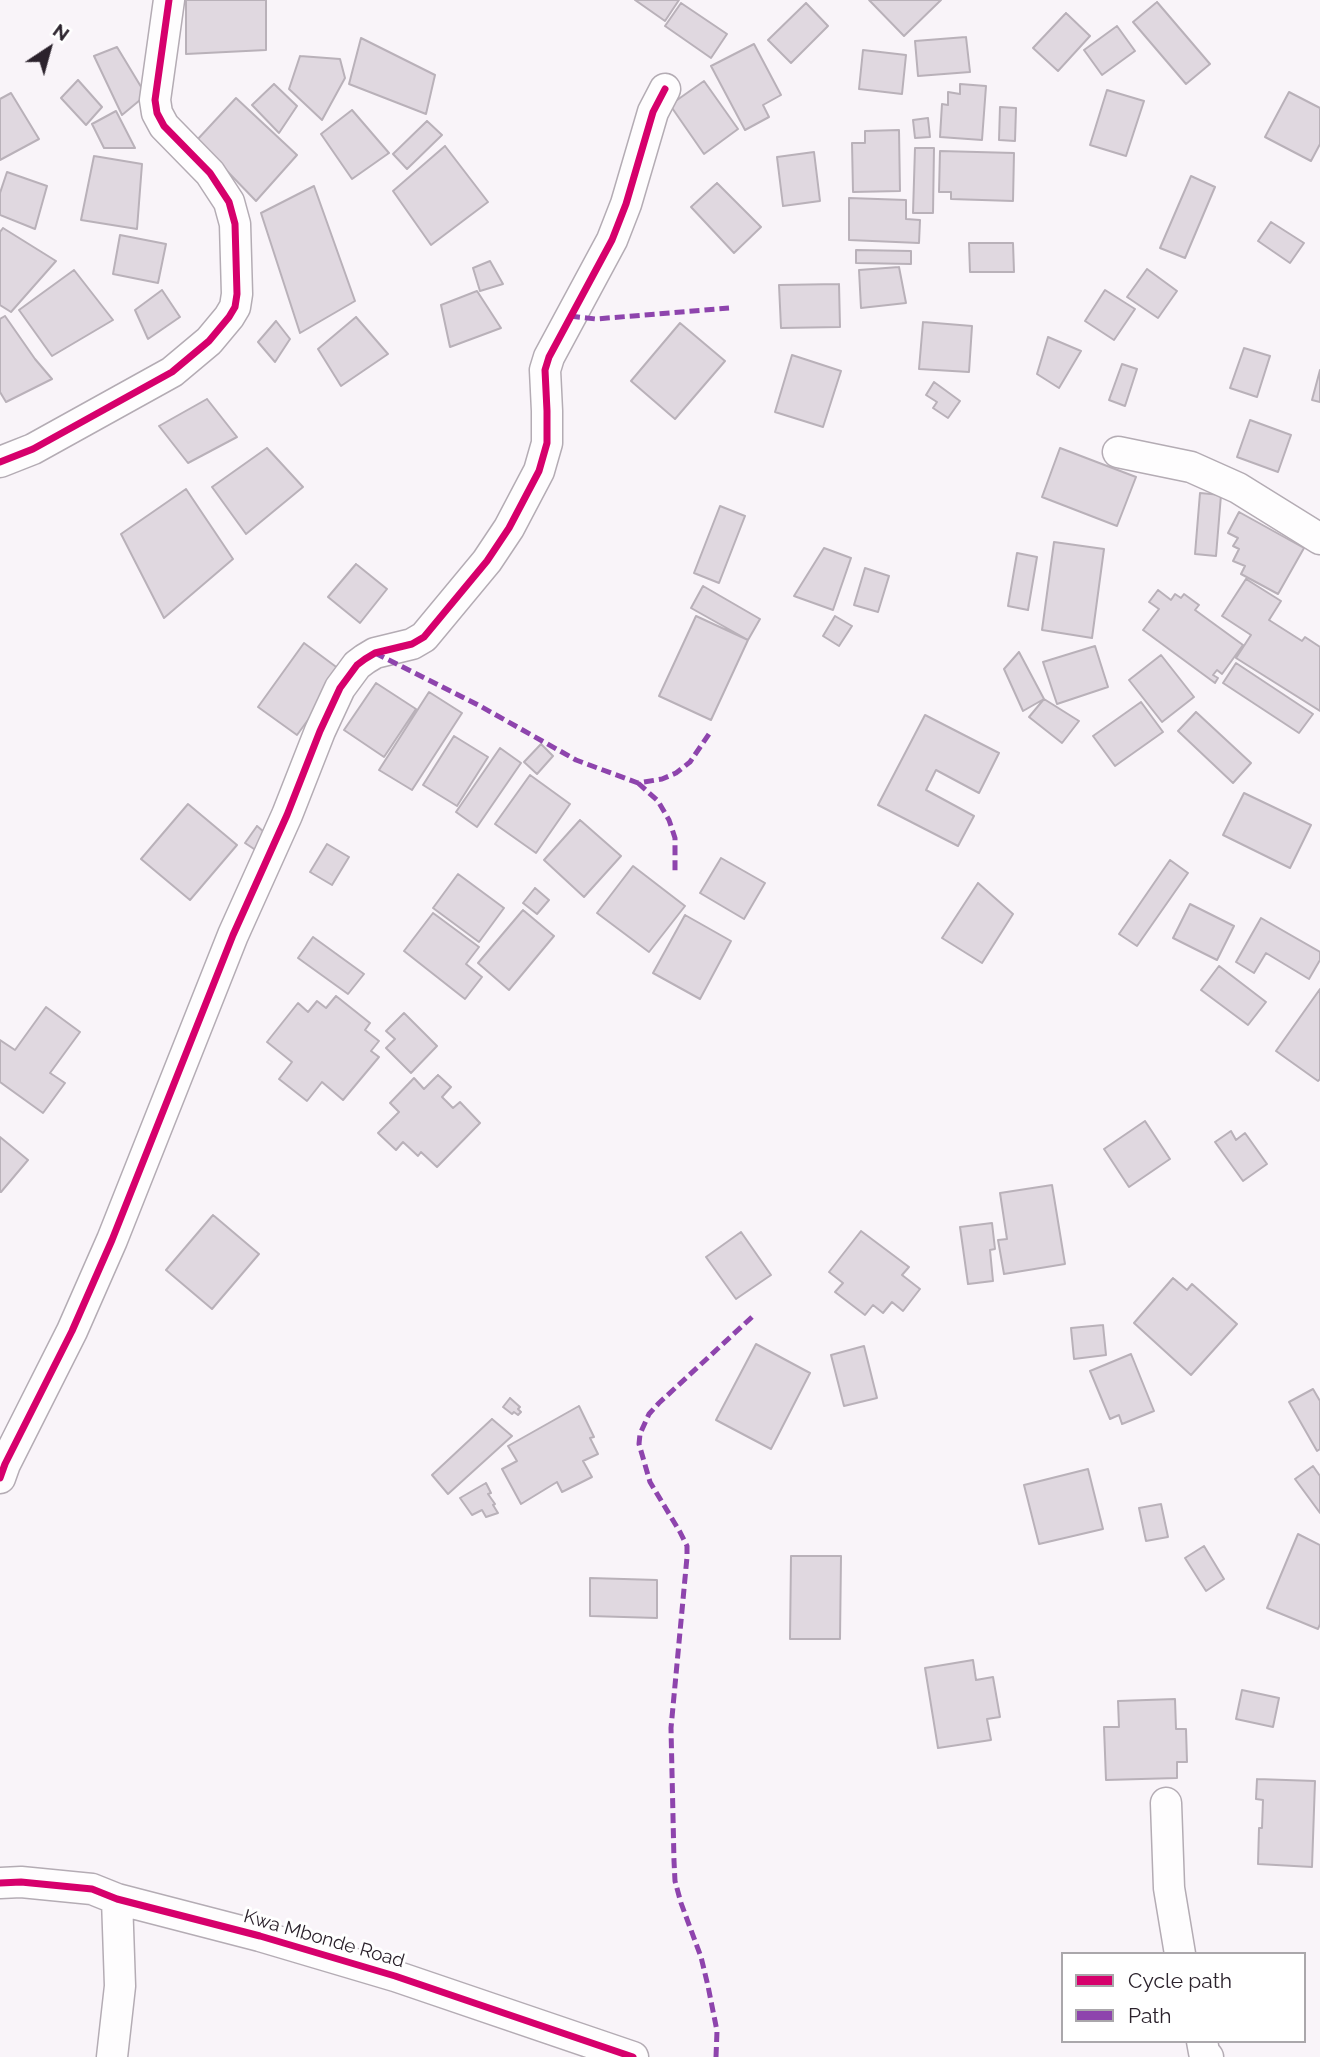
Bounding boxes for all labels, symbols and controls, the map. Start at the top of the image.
north arrow [14,14,84,84]
text: N [49,19,74,45]
street label: Kwa Mbonde Road [241,1905,407,1973]
legend [1061,1952,1306,2043]
text: Cycle path [1128,1968,1232,1993]
text: Path [1128,2003,1172,2028]

